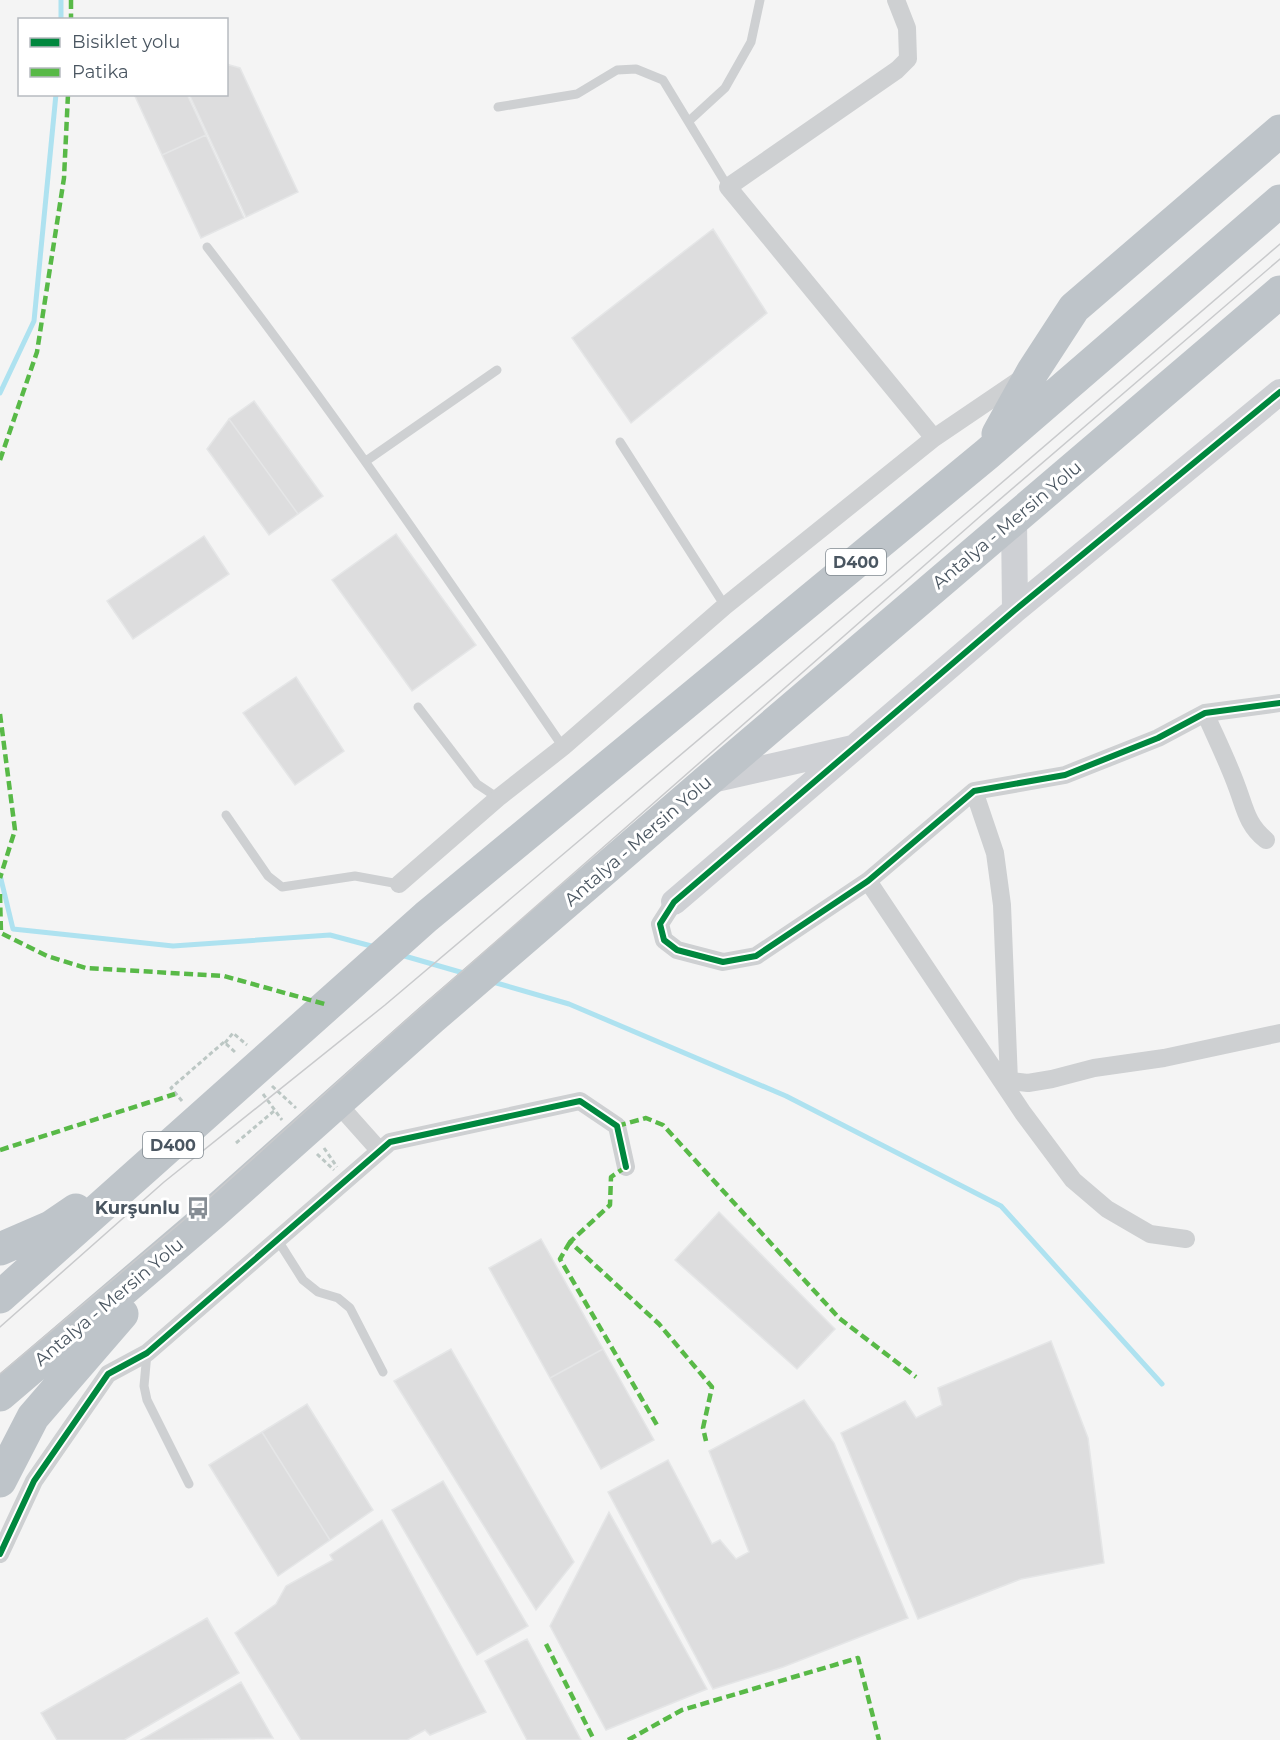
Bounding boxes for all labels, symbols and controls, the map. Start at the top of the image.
legend [18,18,228,96]
text: Bisiklet yolu [72,31,180,53]
text: Patika [72,61,129,83]
street label: Antalya - Mersin Yolu [928,456,1086,594]
road number: D400 [826,549,886,575]
street label: Antalya - Mersin Yolu [560,771,716,911]
road number: D400 [143,1132,203,1158]
bus stop icon: Kurşunlu [185,1195,211,1221]
place label: Kurşunlu [95,1197,180,1219]
street label: Antalya - Mersin Yolu [30,1233,188,1371]

